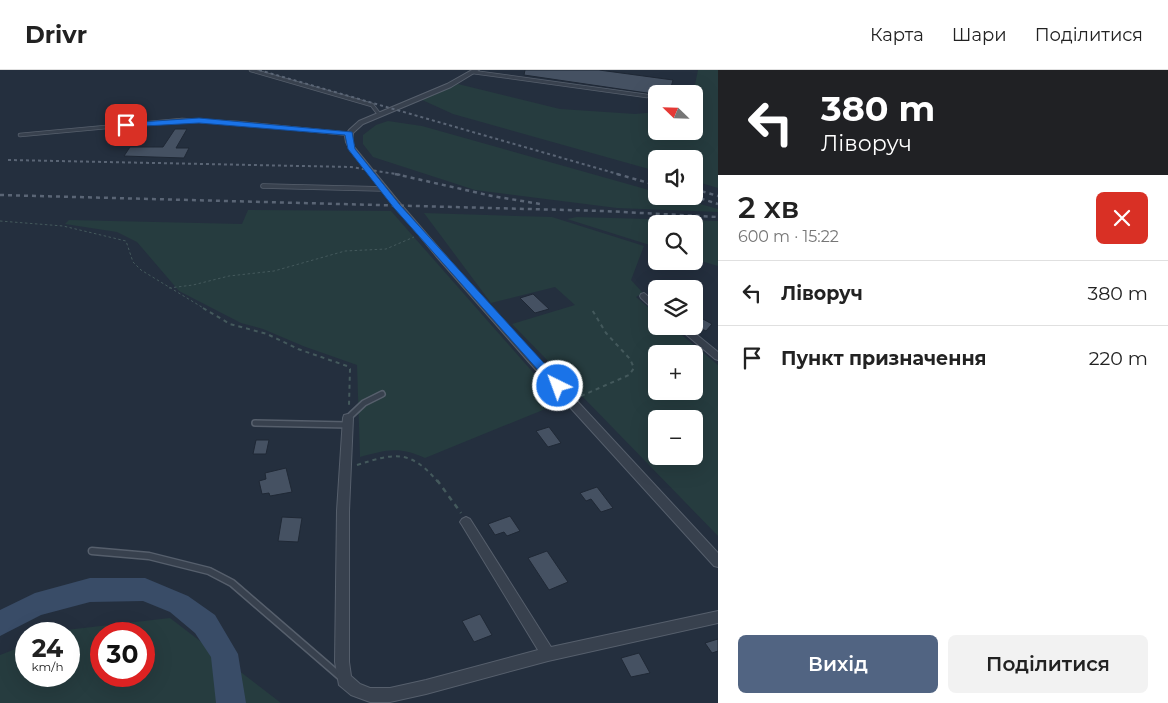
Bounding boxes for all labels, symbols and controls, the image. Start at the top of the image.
text: Drivr [25,20,87,49]
text: Карта [870,24,924,46]
text: Шари [952,24,1007,46]
text: Поділитися [1035,24,1143,46]
north arrow [648,85,702,140]
map controls [648,85,703,465]
text: 380 m [821,87,935,130]
icon: left [738,90,803,155]
pin [105,104,147,146]
icon: arrive [112,111,140,139]
text: Ліворуч [821,130,912,157]
button: sound [648,150,703,205]
text: 2 хв [738,189,799,226]
button: close [1096,192,1148,244]
button: search [648,215,703,270]
text: 600 m · 15:22 [738,227,839,246]
icon: left [738,279,766,307]
button: layers [648,280,703,335]
text: Ліворуч [781,282,863,305]
text: 380 m [1087,282,1148,305]
icon: arrive [738,344,766,372]
button: + [648,345,703,400]
text: Пункт призначення [781,347,987,370]
text: 220 m [1089,347,1148,370]
position arrow [531,359,583,411]
button: − [648,410,703,465]
speed limit sign: 30 [90,622,155,687]
text: 24 [32,633,63,663]
button: Вихід [738,635,938,693]
button: Поділитися [948,635,1148,693]
text: km/h [31,659,64,674]

